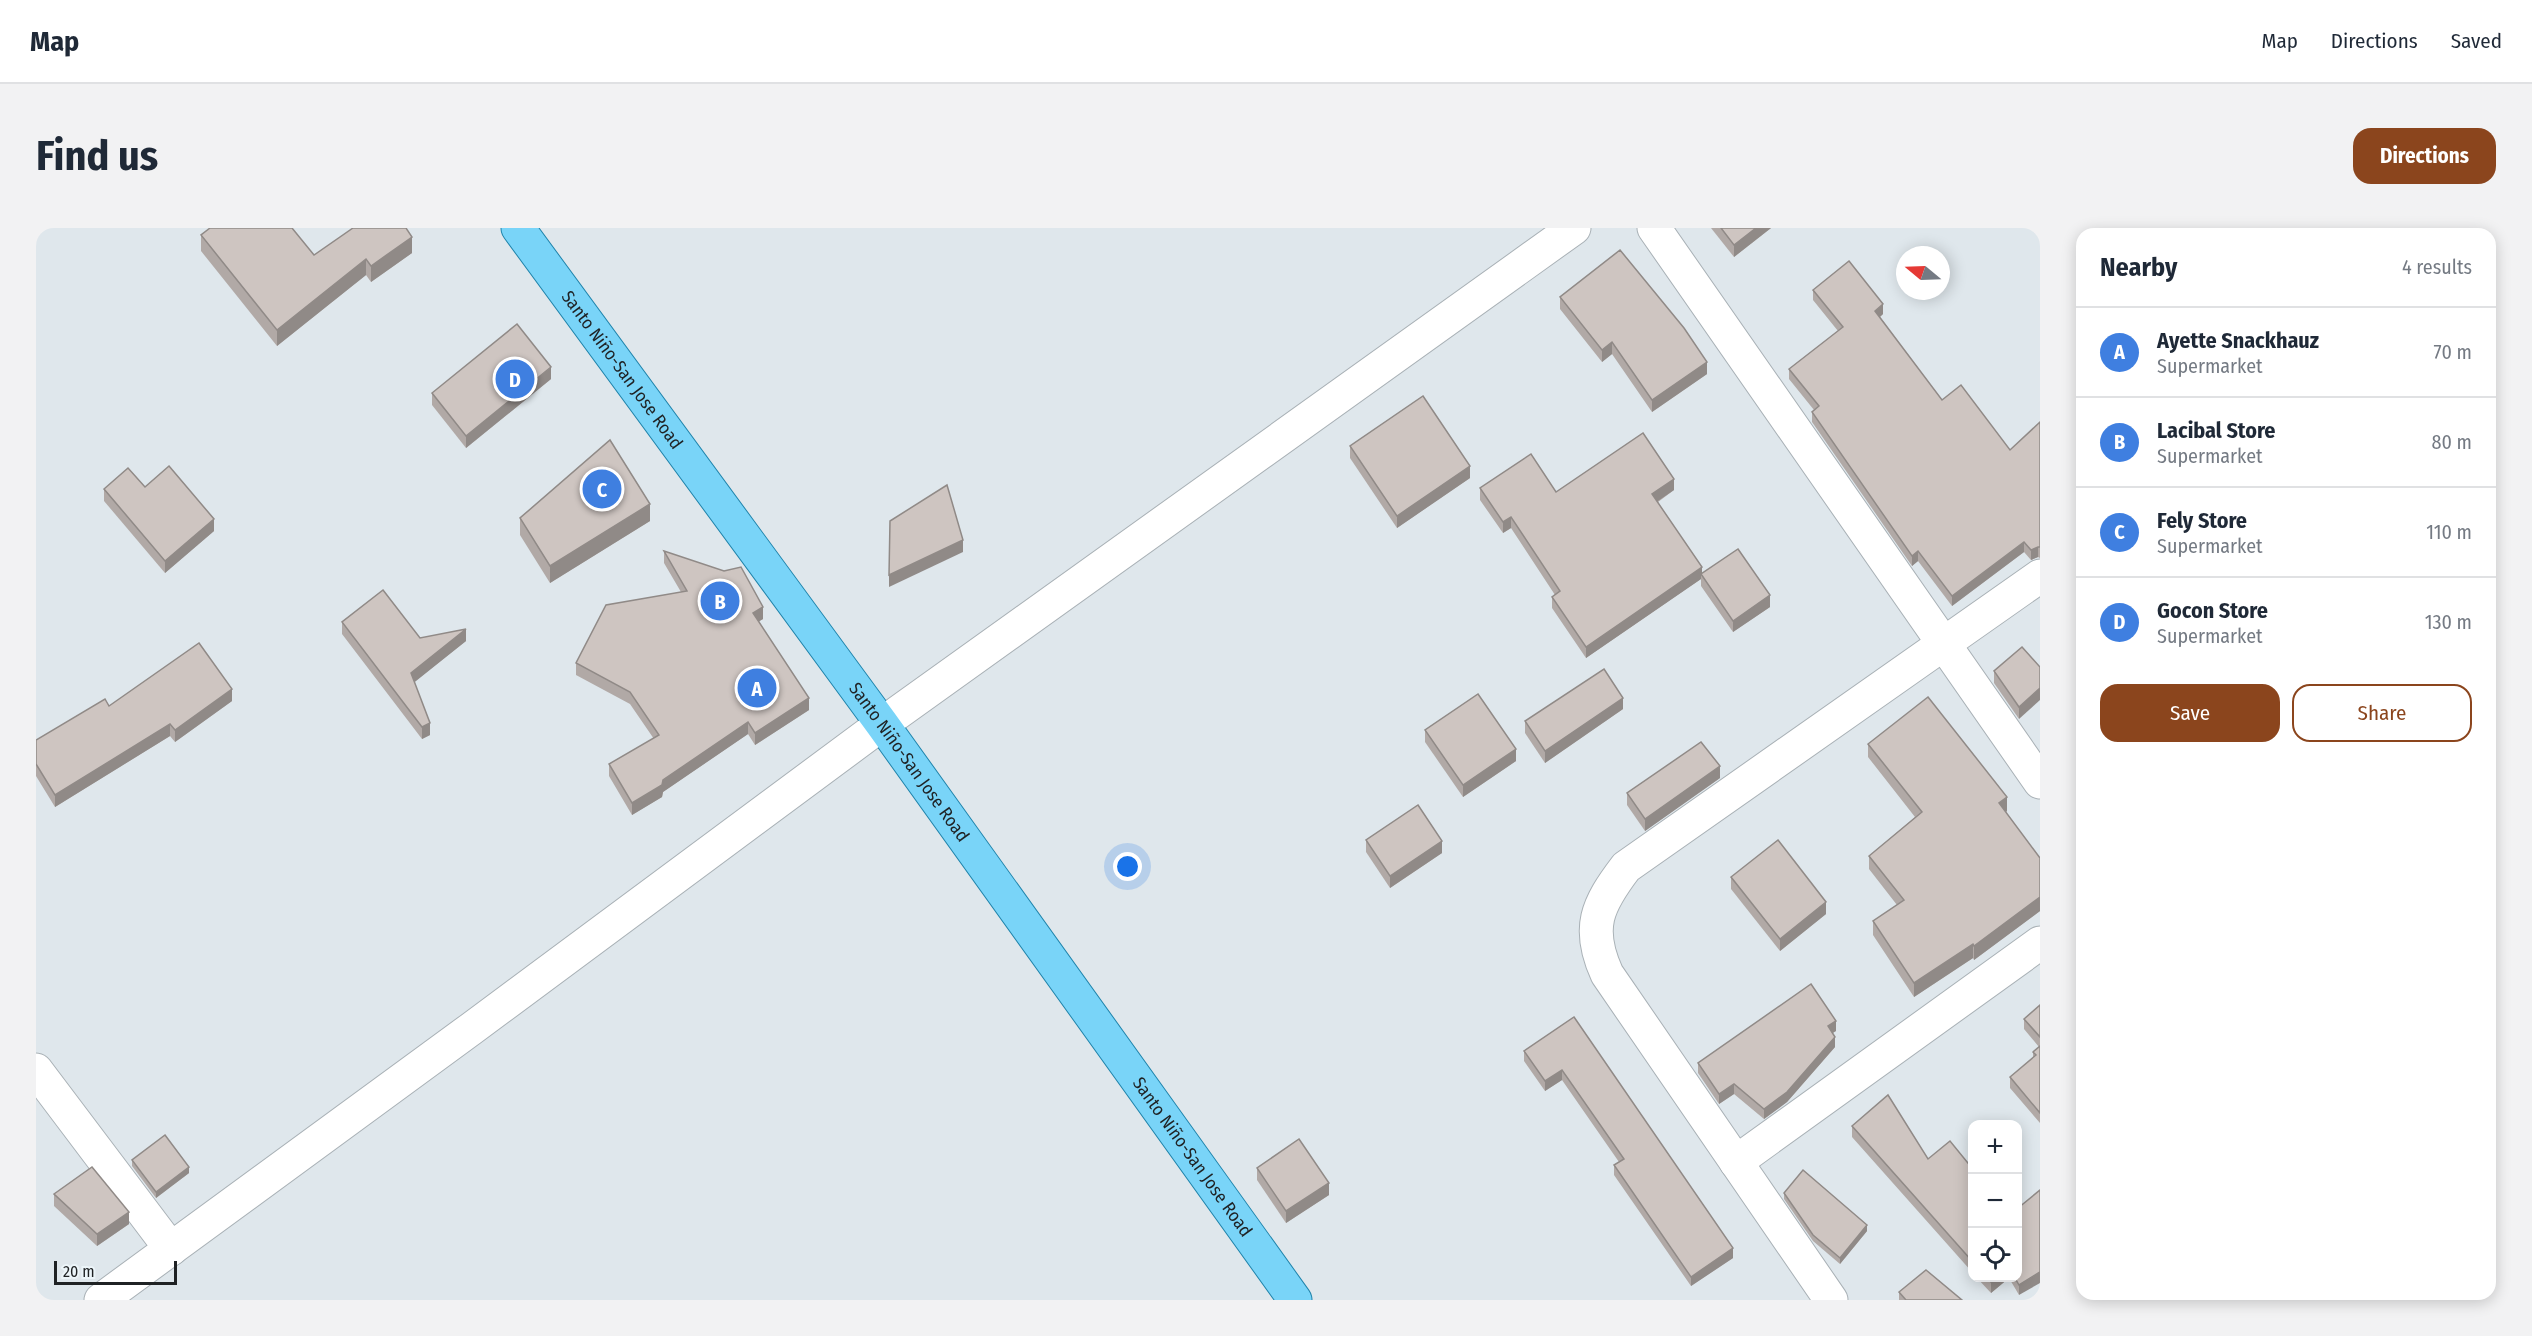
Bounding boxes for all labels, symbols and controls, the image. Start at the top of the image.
text: Map [30,25,79,58]
text: Map [2261,28,2298,54]
text: Directions [2331,28,2418,54]
text: Saved [2451,28,2502,54]
button: Directions [2353,128,2496,184]
text: Find us [36,131,158,181]
north arrow [1896,246,1950,300]
text: Nearby [2100,252,2177,283]
text: 4 results [2402,255,2472,279]
street label: Santo Niño-San Jose Road [557,286,688,453]
text: Ayette Snackhauz [2157,327,2319,354]
text: A [2114,340,2125,364]
text: 70 m [2434,340,2472,364]
text: Supermarket [2157,354,2263,378]
pin: D [496,356,534,402]
text: Lacibal Store [2157,417,2276,444]
text: B [2114,430,2125,454]
text: 80 m [2432,430,2472,454]
text: Supermarket [2157,444,2263,468]
pin: C [582,466,622,512]
text: Fely Store [2157,507,2247,534]
text: C [2114,520,2125,544]
text: 110 m [2426,520,2472,544]
text: Supermarket [2157,534,2263,558]
pin: B [700,578,740,623]
text: Gocon Store [2157,597,2268,624]
text: D [2114,610,2125,634]
text: 130 m [2425,610,2472,634]
text: Supermarket [2157,624,2263,648]
pin: A [738,666,776,710]
street label: Santo Niño-San Jose Road [844,678,974,846]
button: Save [2100,684,2280,742]
button: Share [2292,684,2472,742]
your location [1113,852,1142,881]
street label: Santo Niño-San Jose Road [1128,1073,1257,1241]
map controls [1968,1120,2022,1282]
button: + [1968,1120,2022,1174]
button: − [1968,1174,2022,1228]
button: locate [1968,1228,2022,1282]
scale bar [54,1258,177,1286]
text: 20 m [63,1262,94,1281]

